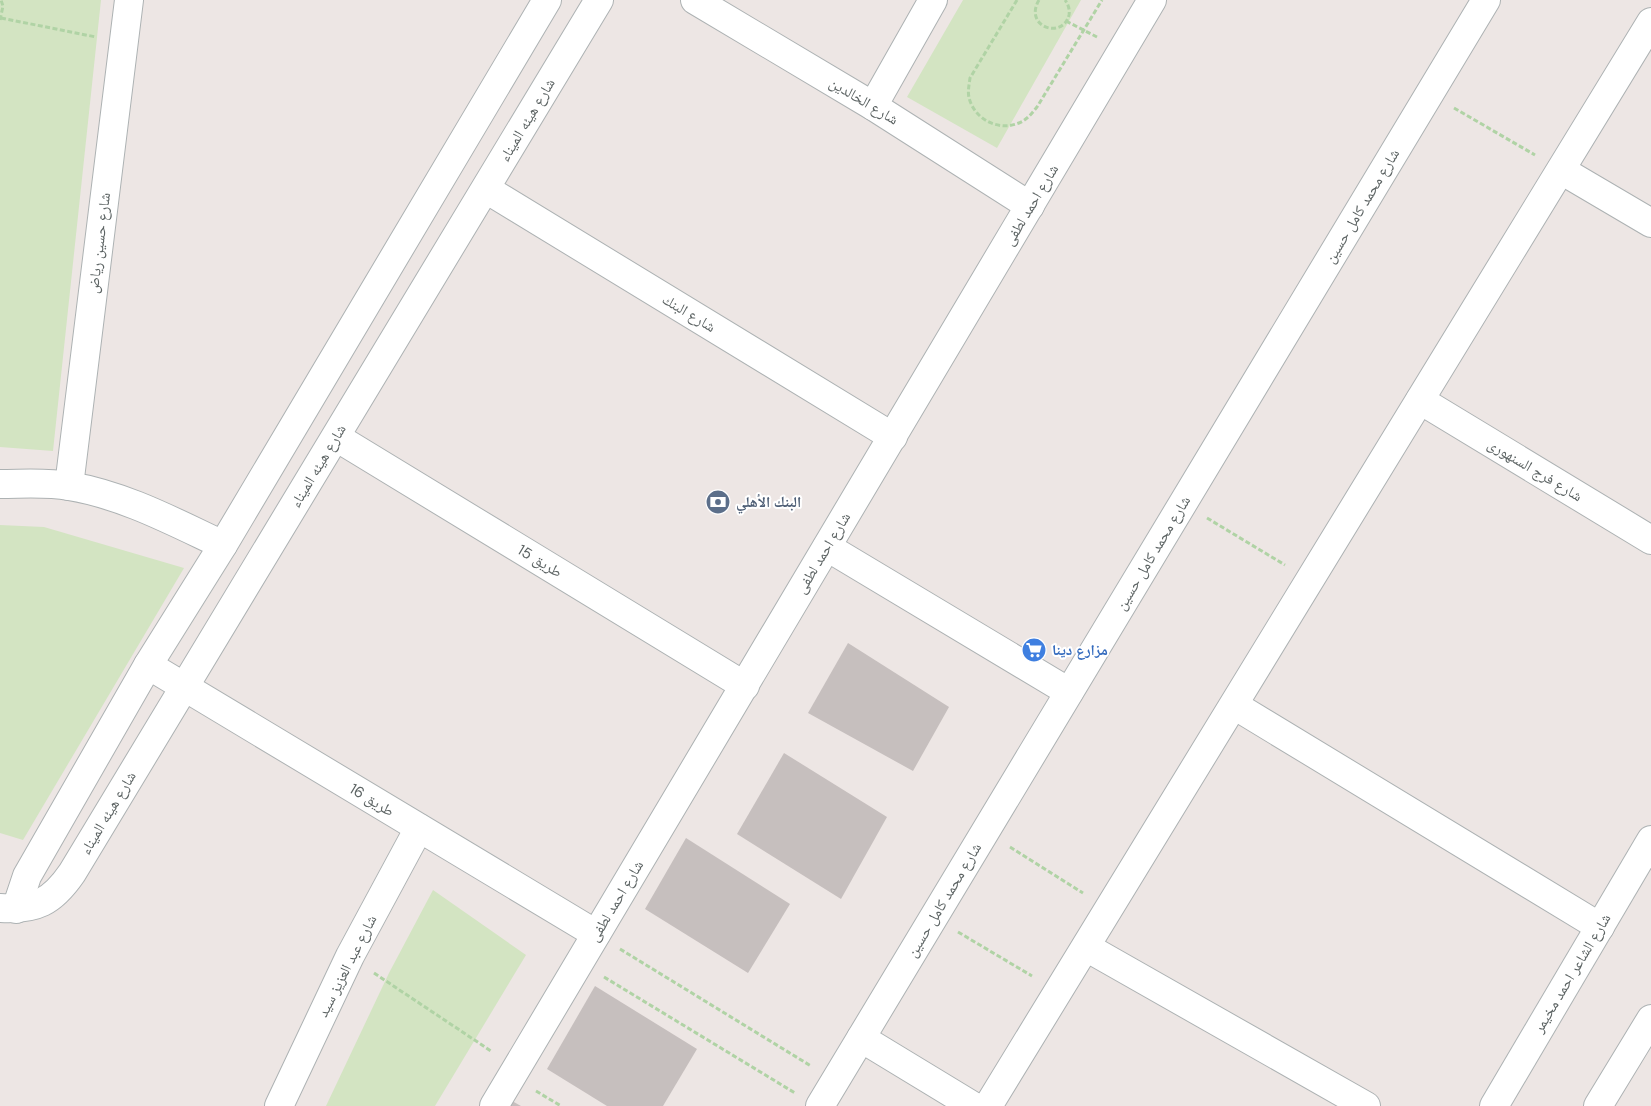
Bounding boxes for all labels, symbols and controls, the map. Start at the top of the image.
street label: شارع الخالدين [826,73,902,130]
street label: شارع هيئه الميناء [494,75,560,165]
street label: شارع محمد كامل حسين [1320,145,1404,267]
street label: شارع احمد لطفى [999,160,1063,249]
street label: شارع حسين رياض [83,191,115,295]
street label: شارع البنك [659,289,720,337]
street label: شارع هيئه الميناء [285,421,351,511]
street label: شارع فرج السنهورى [1484,434,1586,506]
bank icon: البنك الأهلي [705,489,731,515]
place label: البنك الأهلي [736,492,801,514]
street label: شارع محمد كامل حسين [1111,492,1195,614]
street label: شارع احمد لطفى [791,508,855,597]
street label: طريق 15 [514,540,566,582]
supermarket icon: مزارع دينا [1021,637,1047,663]
place label: مزارع دينا [1052,640,1108,660]
street label: شارع هيئه الميناء [75,768,141,858]
street label: طريق 16 [346,779,398,821]
street label: شارع محمد كامل حسين [902,839,986,961]
street label: شارع احمد لطفى [584,856,648,945]
street label: شارع الشاعر احمد مخيمر [1528,910,1616,1037]
street label: شارع عبد العزيز سيد [313,911,381,1021]

